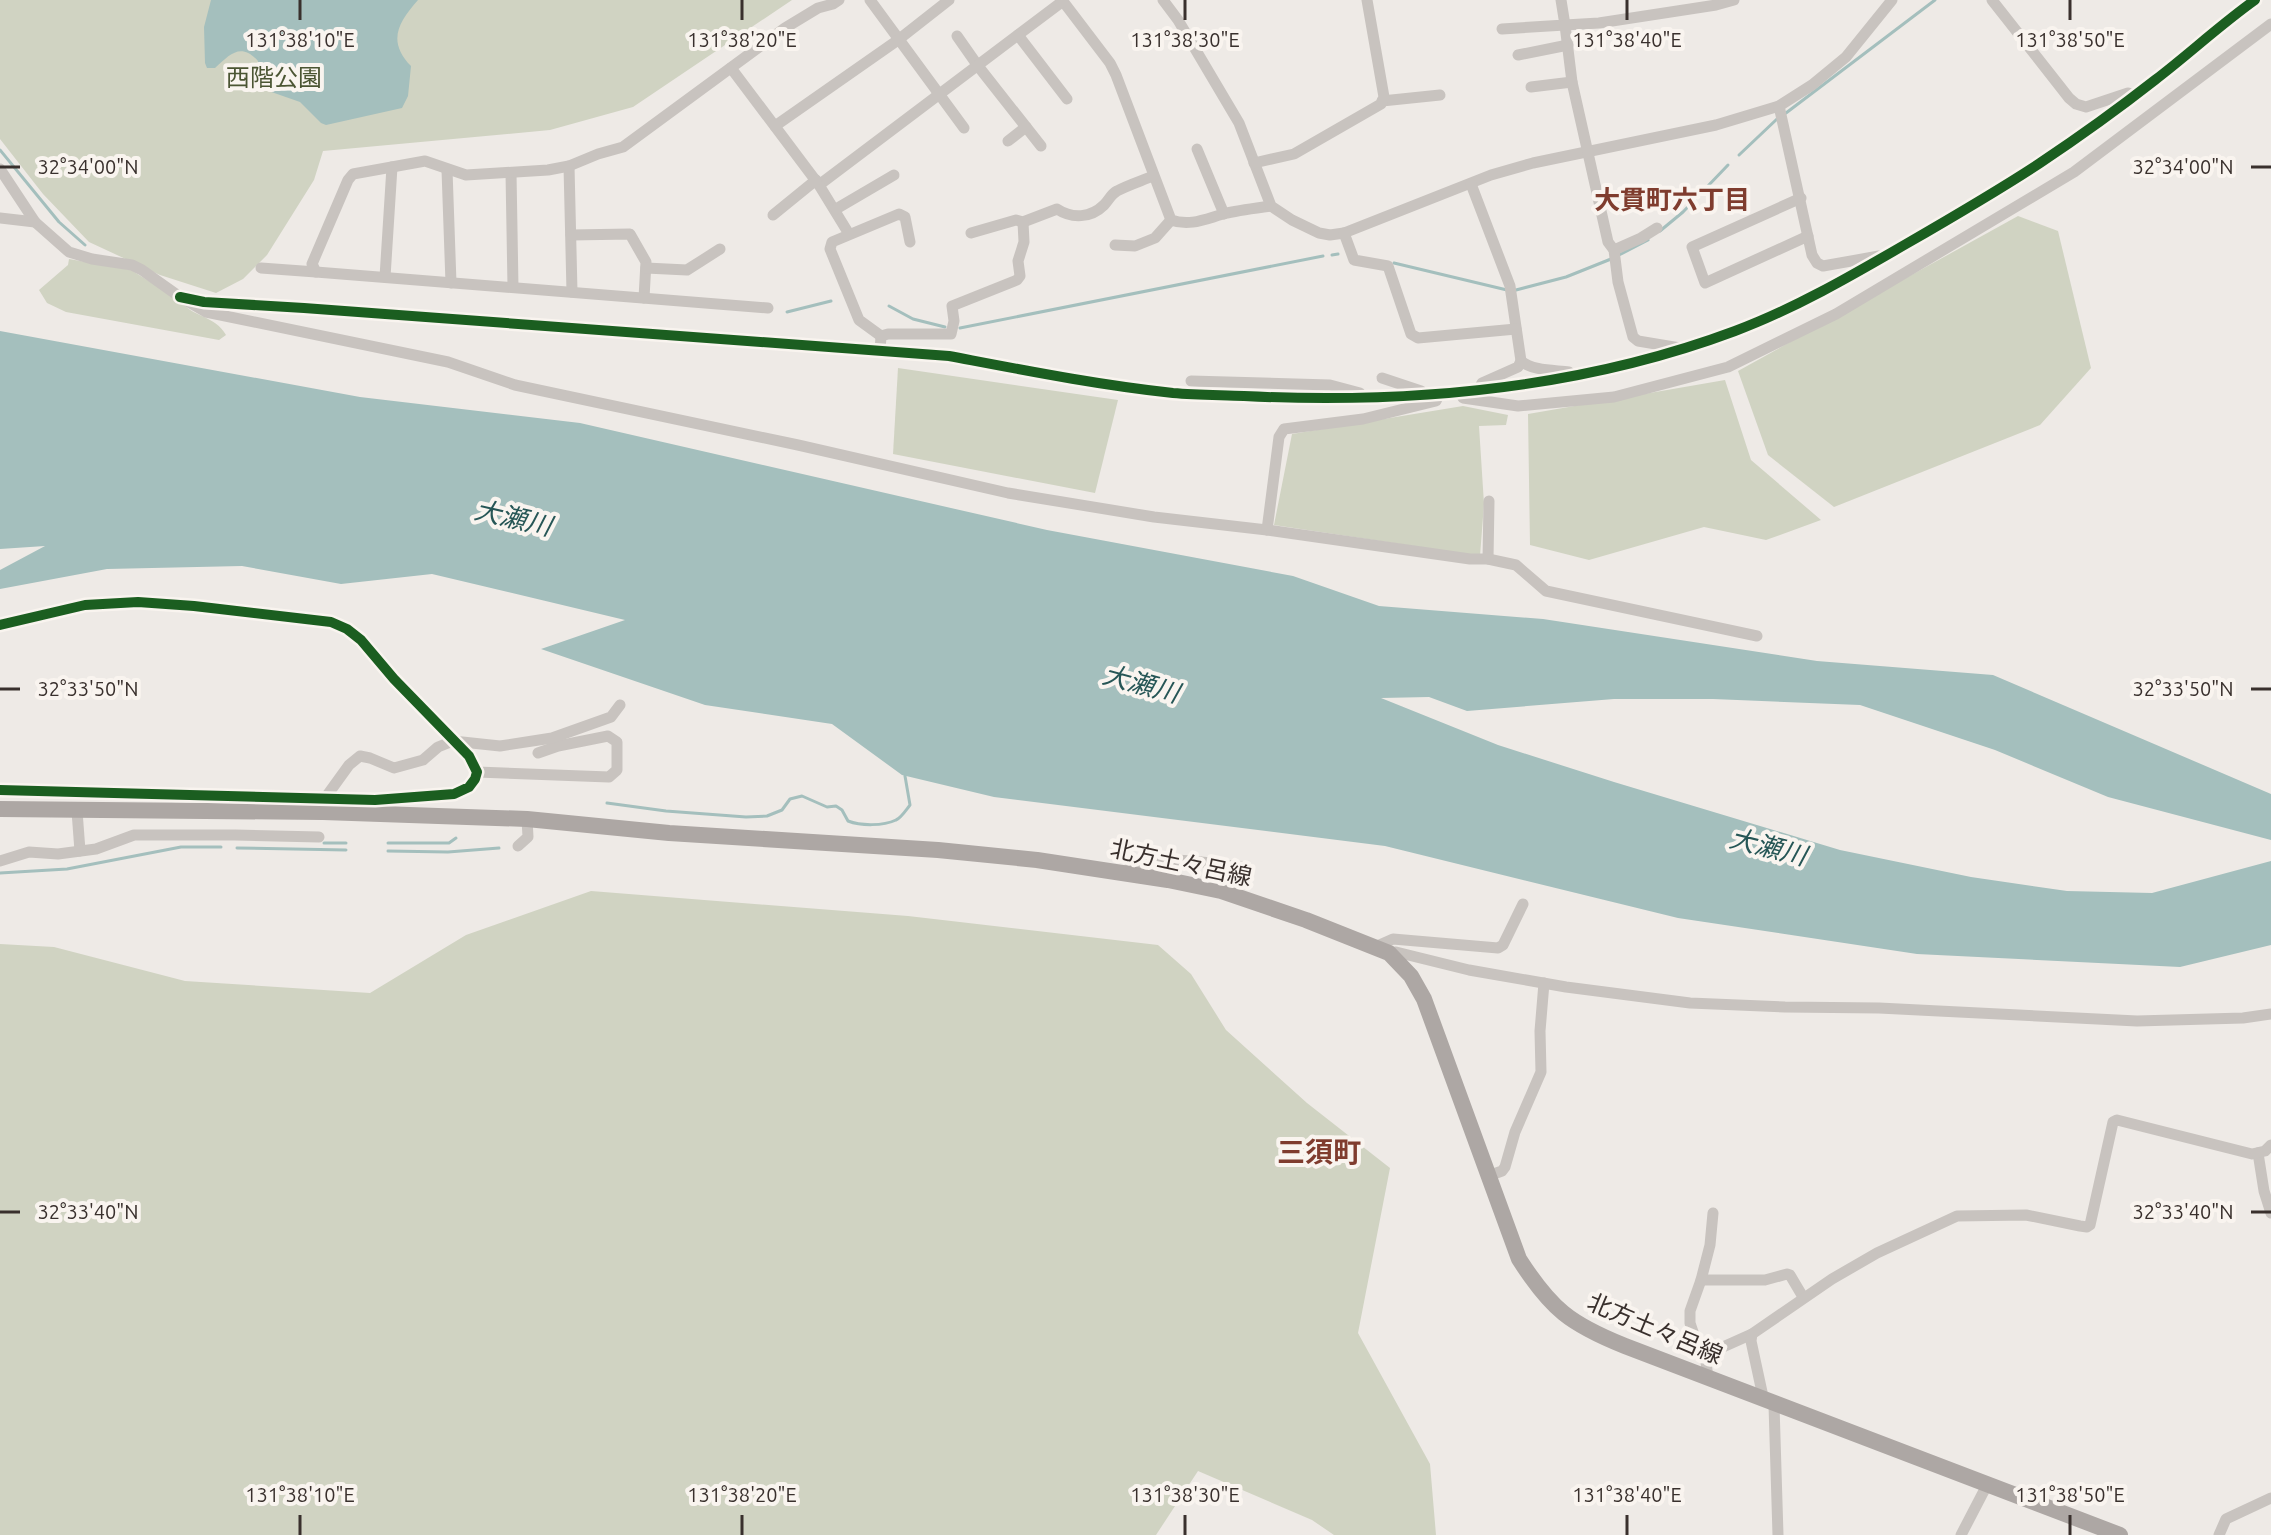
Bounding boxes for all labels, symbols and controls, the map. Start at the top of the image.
text: 131°38'10"E [245,28,355,51]
text: 131°38'20"E [687,28,797,51]
text: 131°38'30"E [1130,28,1240,51]
text: 131°38'40"E [1572,28,1682,51]
text: 131°38'50"E [2015,28,2125,51]
park label: 西階公園 [226,64,322,91]
text: 32°34'00"N [37,155,139,178]
text: 32°34'00"N [2132,155,2234,178]
district label: 大貫町六丁目 [1594,185,1750,214]
water label: 大瀬川 [472,495,557,541]
water label: 大瀬川 [1100,659,1185,708]
text: 32°33'50"N [37,677,139,700]
text: 32°33'50"N [2132,677,2234,700]
water label: 大瀬川 [1727,823,1812,871]
street label: 北方土々呂線 [1108,834,1254,891]
district label: 三須町 [1277,1136,1361,1167]
text: 32°33'40"N [37,1200,139,1223]
text: 32°33'40"N [2132,1200,2234,1223]
street label: 北方土々呂線 [1584,1288,1727,1369]
text: 131°38'10"E [245,1483,355,1506]
text: 131°38'20"E [687,1483,797,1506]
text: 131°38'30"E [1130,1483,1240,1506]
text: 131°38'40"E [1572,1483,1682,1506]
text: 131°38'50"E [2015,1483,2125,1506]

